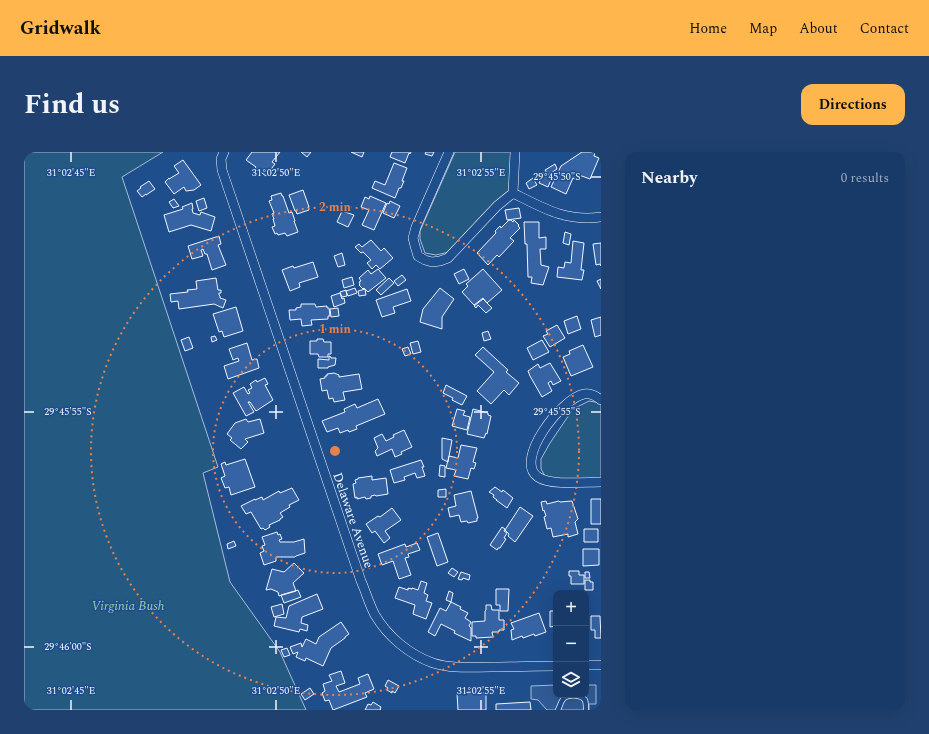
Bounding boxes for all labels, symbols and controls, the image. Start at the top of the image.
text: Gridwalk [20,14,101,43]
text: Home [689,18,727,39]
text: Map [749,18,777,39]
text: About [799,18,838,39]
text: Contact [860,18,909,39]
text: Find us [24,83,120,126]
button: Directions [801,84,905,125]
text: 31°02'45"E [47,165,95,181]
text: 31°02'50"E [252,165,300,181]
text: 31°02'55"E [457,165,505,181]
text: Nearby [641,165,697,191]
text: 0 results [841,168,889,188]
text: 29°45'50"S [533,169,581,185]
text: 2 min [319,198,352,217]
text: 1 min [319,320,352,339]
text: 29°45'55"S [44,404,92,420]
text: 29°45'55"S [533,404,581,420]
centre of rings [328,444,342,458]
street label: Delaware Avenue [327,470,379,571]
map controls [553,590,589,698]
button: + [553,590,589,626]
park label: Virginia Bush [92,596,165,616]
button: − [553,626,589,662]
text: 29°46'00"S [44,639,92,655]
button: layers [553,662,589,698]
text: 31°02'45"E [47,683,95,699]
text: 31°02'50"E [252,683,300,699]
text: 31°02'55"E [457,683,505,699]

